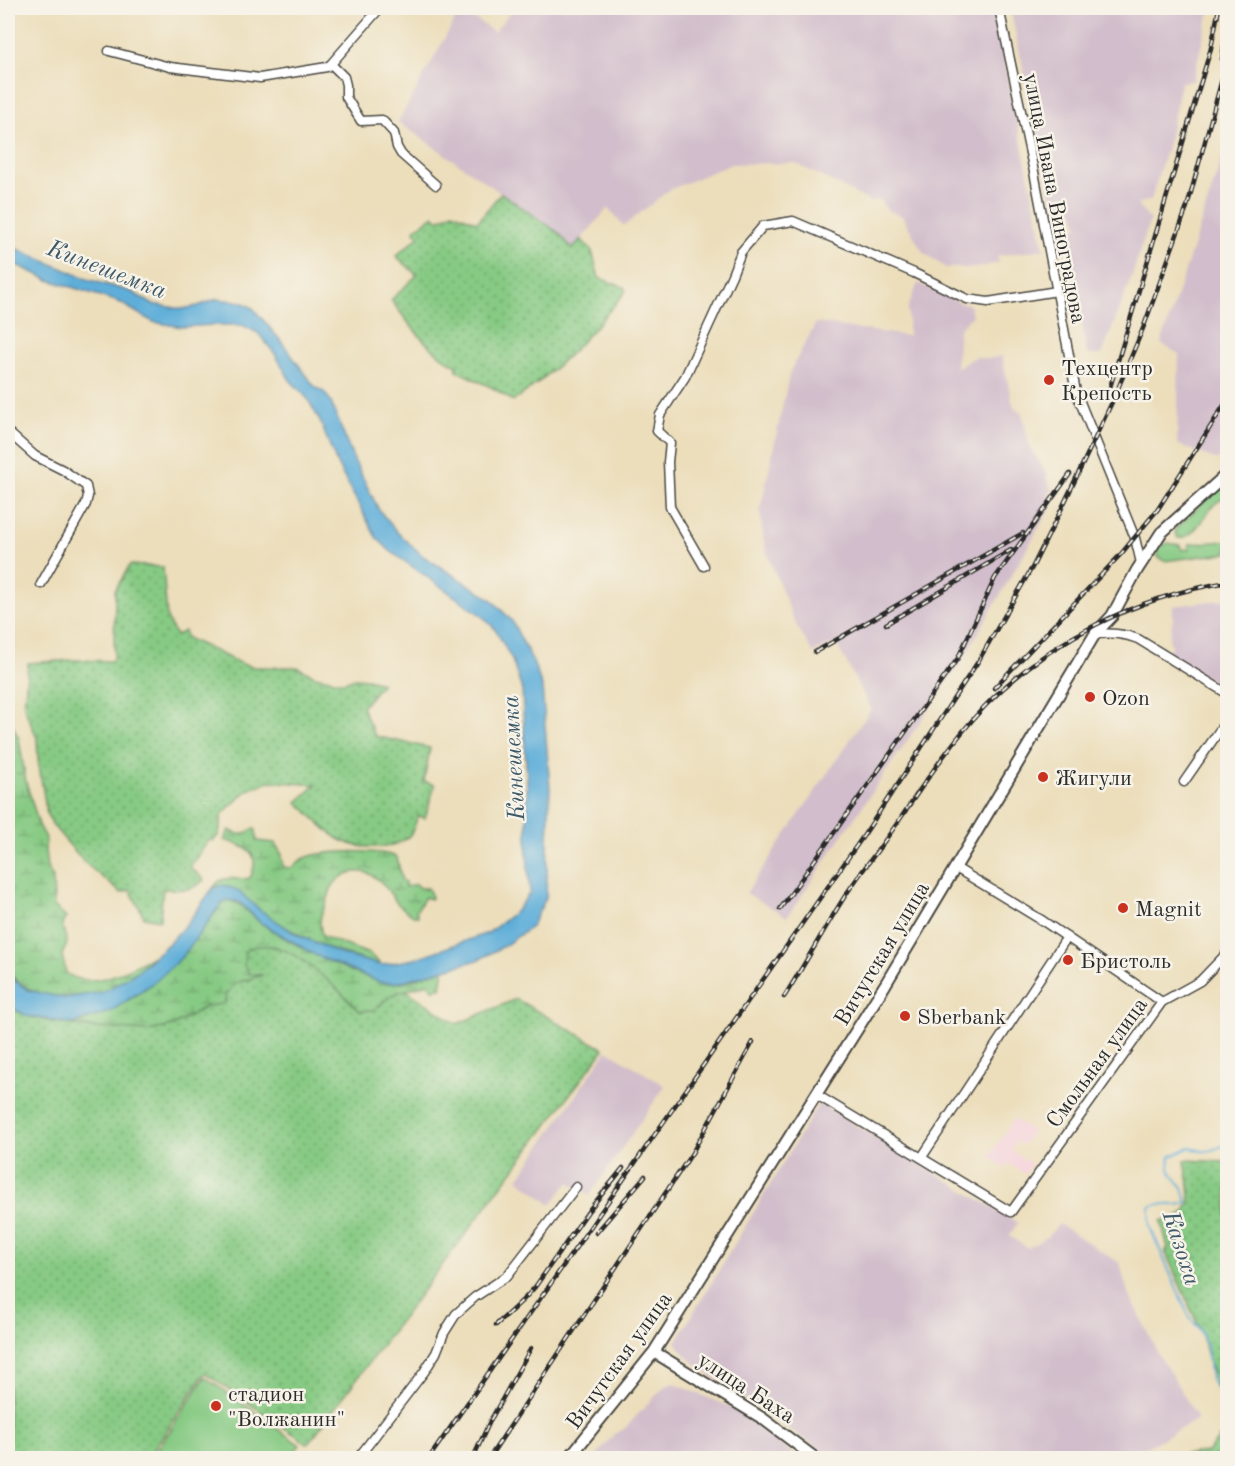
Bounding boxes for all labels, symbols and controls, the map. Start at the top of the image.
street label: улица Ивана Виноградова [1019,71,1089,326]
water label: Кинешемка [43,237,169,305]
place label: Техцентр Крепость [1061,358,1153,405]
marker: Техцентр Крепость [1042,373,1056,387]
place label: Ozon [1102,688,1150,710]
marker: Ozon [1083,690,1097,704]
water label: Кинешемка [500,695,530,822]
place label: Жигули [1055,768,1132,790]
marker: Жигули [1036,770,1050,784]
street label: Вичугская улица [831,878,934,1030]
place label: Magnit [1135,899,1202,921]
marker: Magnit [1116,901,1130,915]
place label: Бристоль [1080,951,1171,973]
marker: Бристоль [1061,953,1075,967]
street label: Смольная улица [1043,994,1152,1132]
place label: Sberbank [917,1007,1007,1029]
marker: Sberbank [898,1009,912,1023]
water label: Казоха [1156,1207,1203,1289]
street label: Вичугская улица [563,1288,677,1434]
street label: улица Баха [693,1349,799,1428]
place label: стадион "Волжанин" [228,1384,345,1431]
marker: стадион "Волжанин" [209,1399,223,1413]

